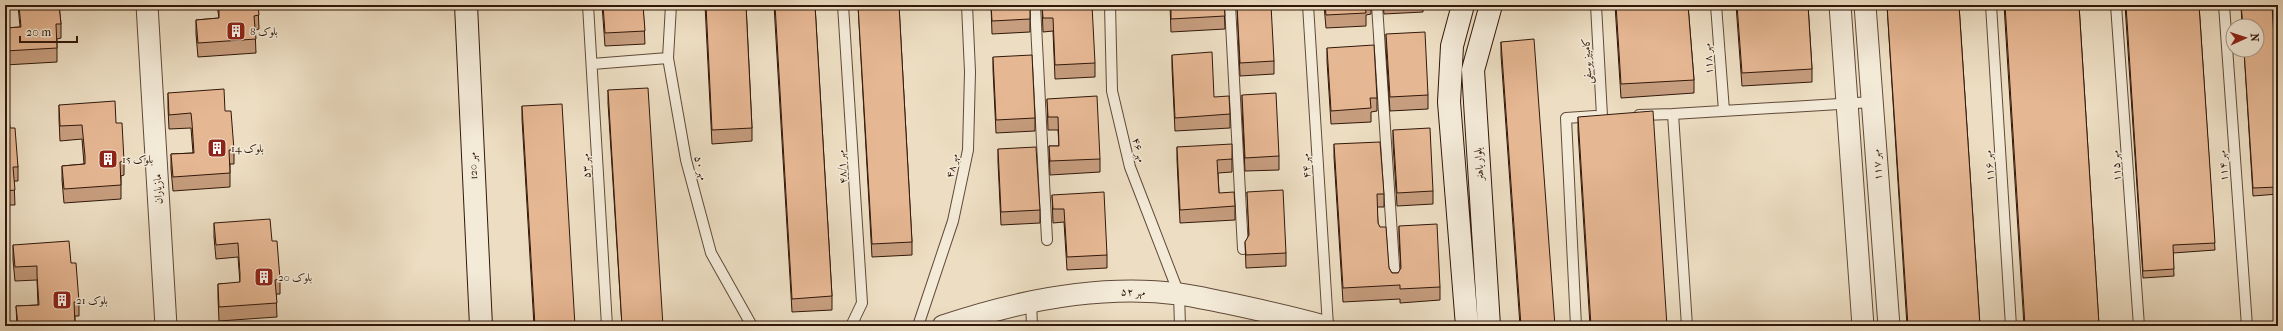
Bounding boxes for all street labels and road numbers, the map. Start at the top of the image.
street label: کامبیز یوسفی [1579,38,1597,84]
street label: مهر ۱۱۸ [1700,43,1717,75]
street label: مهر ۴۶ [1129,136,1148,164]
street label: بلوار باهنر [1471,147,1487,182]
street label: مهر ۱۱۷ [1869,149,1886,181]
street label: مهر ۴۸/۱ [834,150,851,184]
street label: مهر ۱۱۶ [1981,150,1998,182]
street label: مهر ۱۱۵ [2108,150,2125,182]
street label: مهر ۱۱۴ [2215,150,2232,182]
street label: مهر 120 [466,152,481,180]
street label: مهر ۵۳ [579,153,594,179]
street label: مهر ۴۸ [943,153,962,180]
street label: مهر ۴۴ [1299,153,1314,179]
street label: مهر ۵۰ [691,154,710,182]
street label: مازیاران [151,174,165,204]
street label: مهر ۵۲ [1120,285,1146,300]

